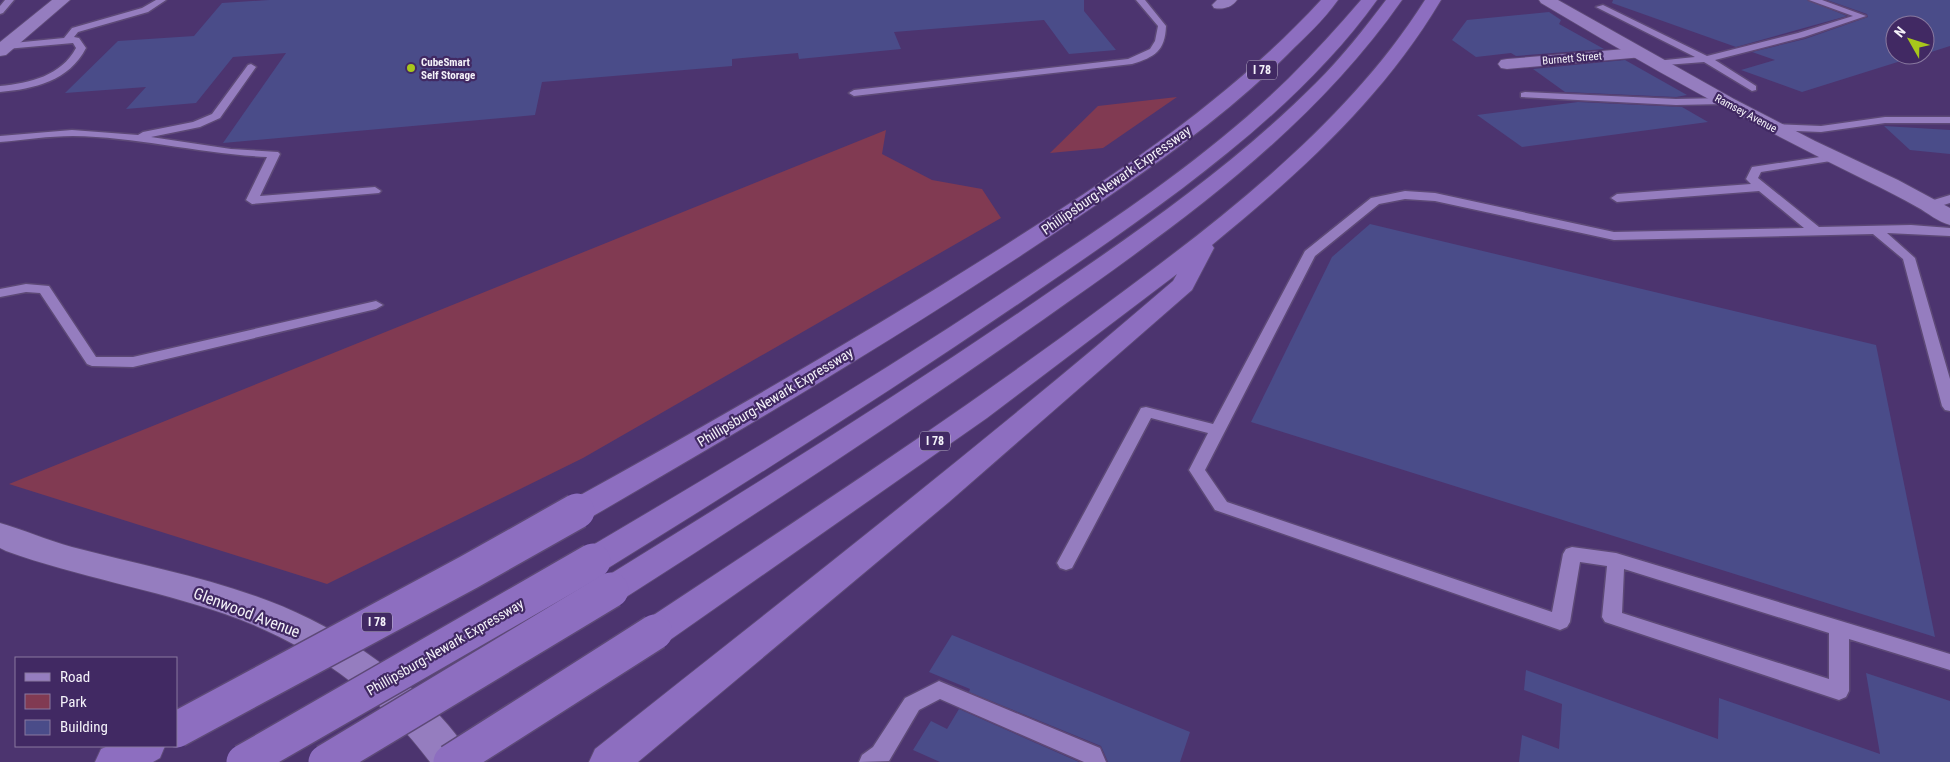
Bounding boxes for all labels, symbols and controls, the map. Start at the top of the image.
north arrow [1885,15,1935,65]
text: N [1891,23,1909,40]
street label: Burnett Street [1542,49,1602,68]
place label: CubeSmart Self Storage [421,56,475,82]
road number: I 78 [1247,60,1277,80]
marker: CubeSmart Self Storage [405,62,417,74]
street label: Ramsey Avenue [1713,92,1779,135]
street label: Phillipsburg-Newark Expressway [1038,122,1194,238]
street label: Phillipsburg-Newark Expressway [694,344,856,450]
road number: I 78 [920,432,950,451]
street label: Glenwood Avenue [191,583,303,641]
street label: Phillipsburg-Newark Expressway [364,595,527,699]
road number: I 78 [362,612,392,632]
legend [15,657,178,747]
text: Road [60,668,90,686]
text: Park [60,693,87,711]
text: Building [60,718,108,736]

